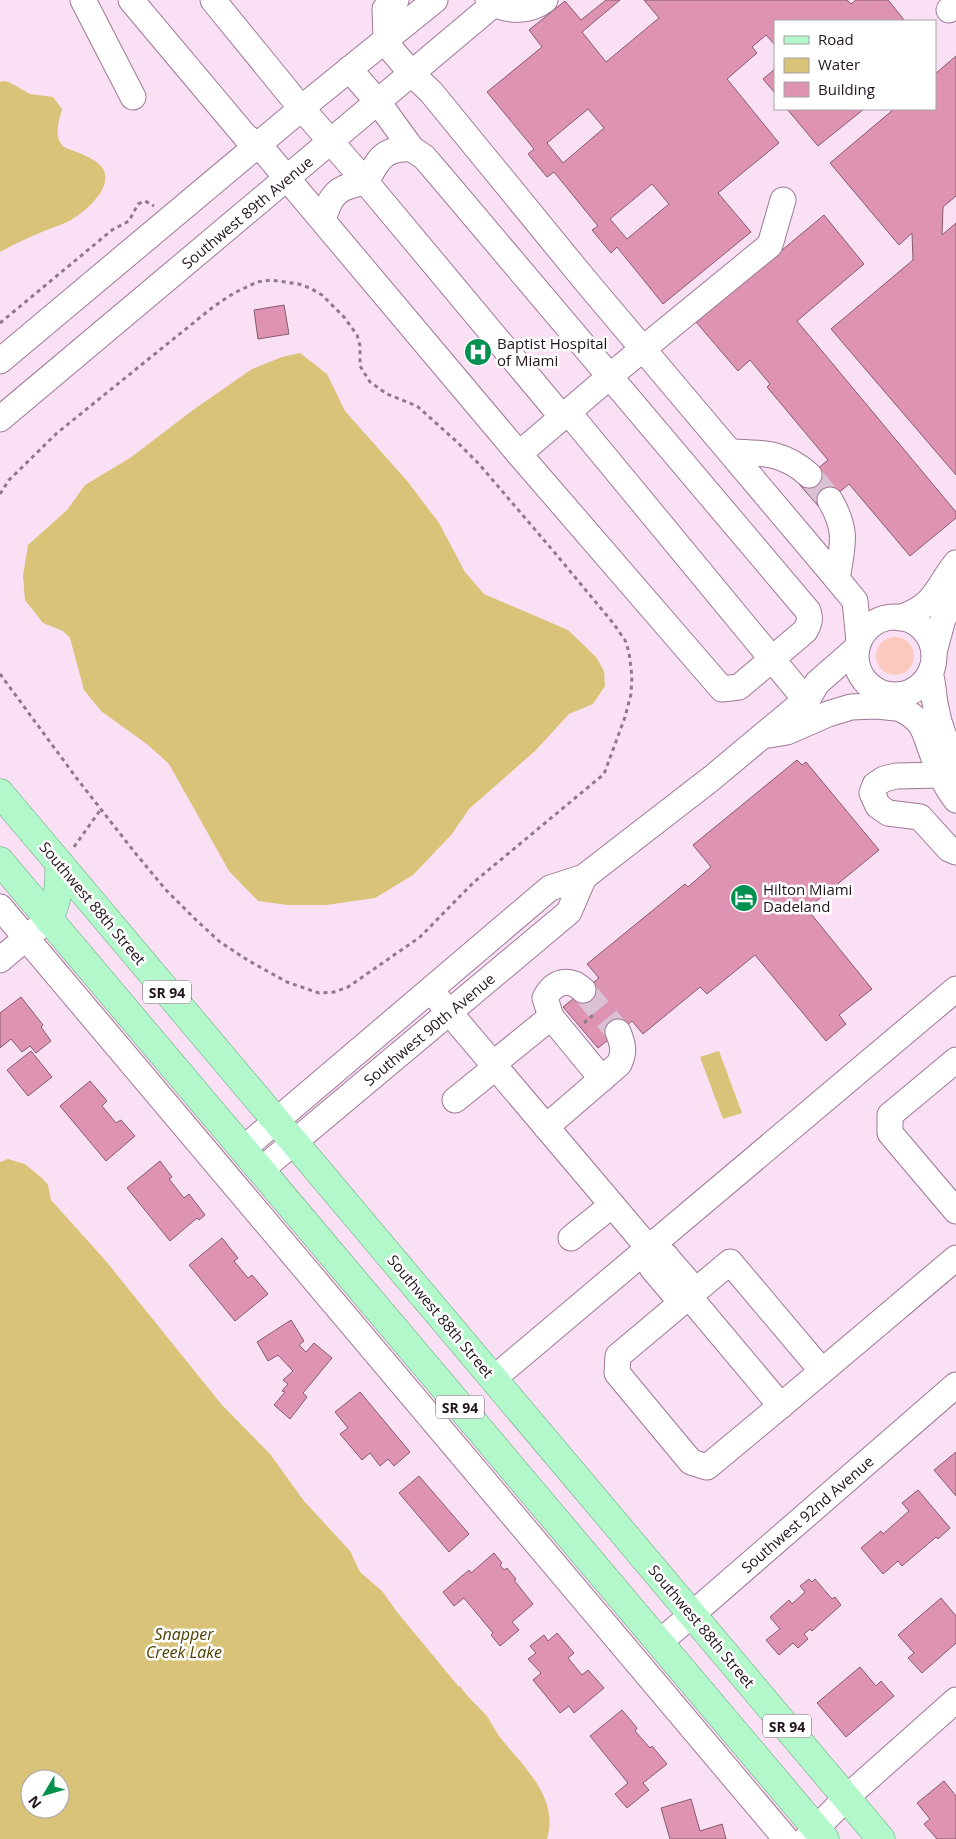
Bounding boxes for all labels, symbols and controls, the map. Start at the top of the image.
legend [774,20,936,110]
text: Road [818,29,854,49]
text: Water [818,54,860,74]
text: Building [818,79,875,99]
street label: Southwest 89th Avenue [177,151,317,273]
place label: Baptist Hospital of Miami [497,333,607,370]
hospital icon: Baptist Hospital of Miami [463,337,493,367]
street label: Southwest 88th Street [36,837,150,969]
place label: Hilton Miami Dadeland [763,879,852,916]
hotel icon: Hilton Miami Dadeland [729,883,759,913]
street label: Southwest 90th Avenue [359,968,499,1090]
road number: SR 94 [143,980,191,1004]
street label: Southwest 88th Street [384,1250,498,1382]
road number: SR 94 [436,1395,484,1418]
street label: Southwest 92nd Avenue [737,1451,877,1577]
street label: Southwest 88th Street [645,1560,759,1692]
water label: Snapper Creek Lake [146,1623,222,1663]
road number: SR 94 [763,1714,811,1738]
north arrow [20,1769,70,1819]
text: N [23,1792,45,1813]

